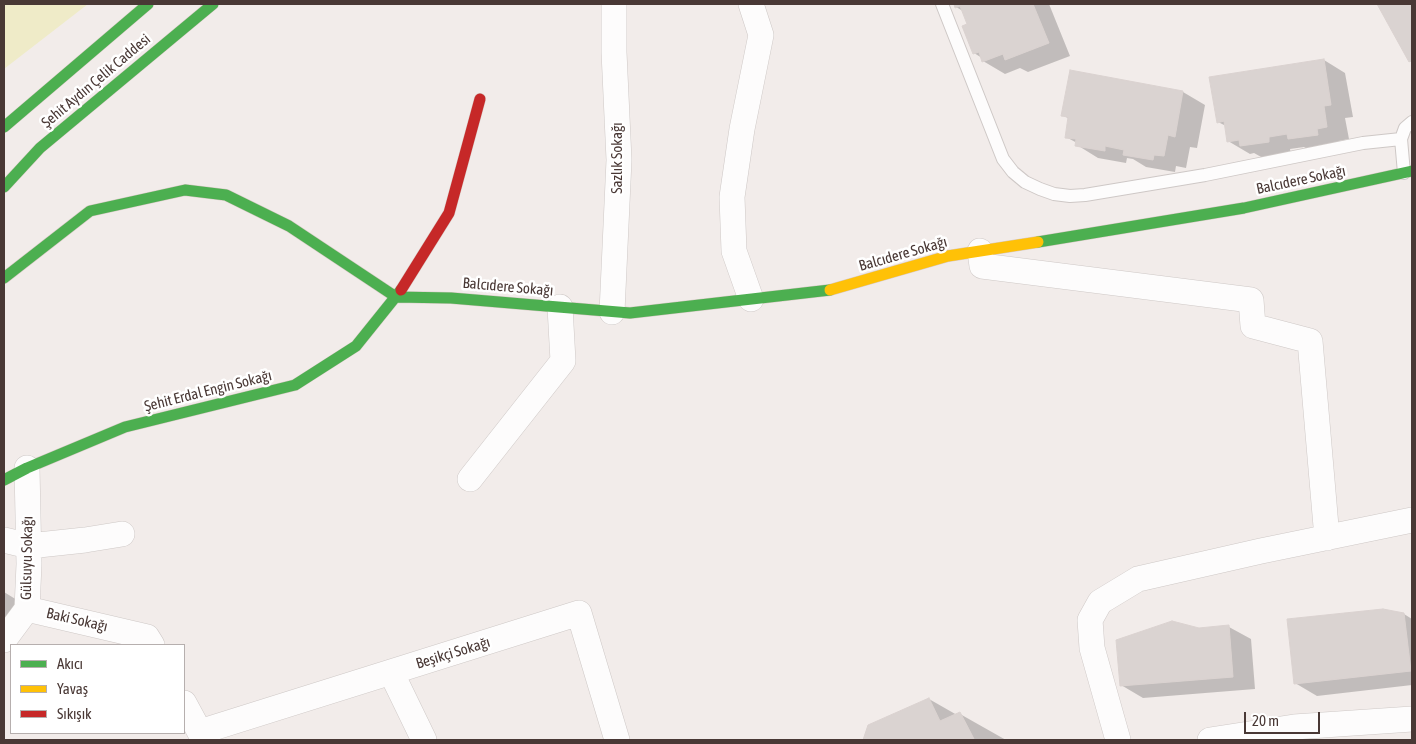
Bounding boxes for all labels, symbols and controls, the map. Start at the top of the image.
street label: Şehit Aydın Çelik Caddesi [38,30,154,132]
street label: Sazlık Sokağı [608,122,626,194]
street label: Balcıdere Sokağı [1255,162,1347,198]
street label: Balcıdere Sokağı [857,233,949,275]
street label: Balcıdere Sokağı [462,274,554,300]
street label: Şehit Erdal Engin Sokağı [142,366,274,416]
street label: Gülsuyu Sokağı [17,516,37,600]
street label: Baki Sokağı [44,604,110,636]
street label: Beşikçi Sokağı [414,633,492,673]
legend [10,644,185,734]
text: Akıcı [57,655,83,672]
text: Yavaş [57,680,88,697]
scale bar [1246,702,1322,734]
text: Sıkışık [57,705,92,722]
text: 20 m [1252,712,1279,729]

